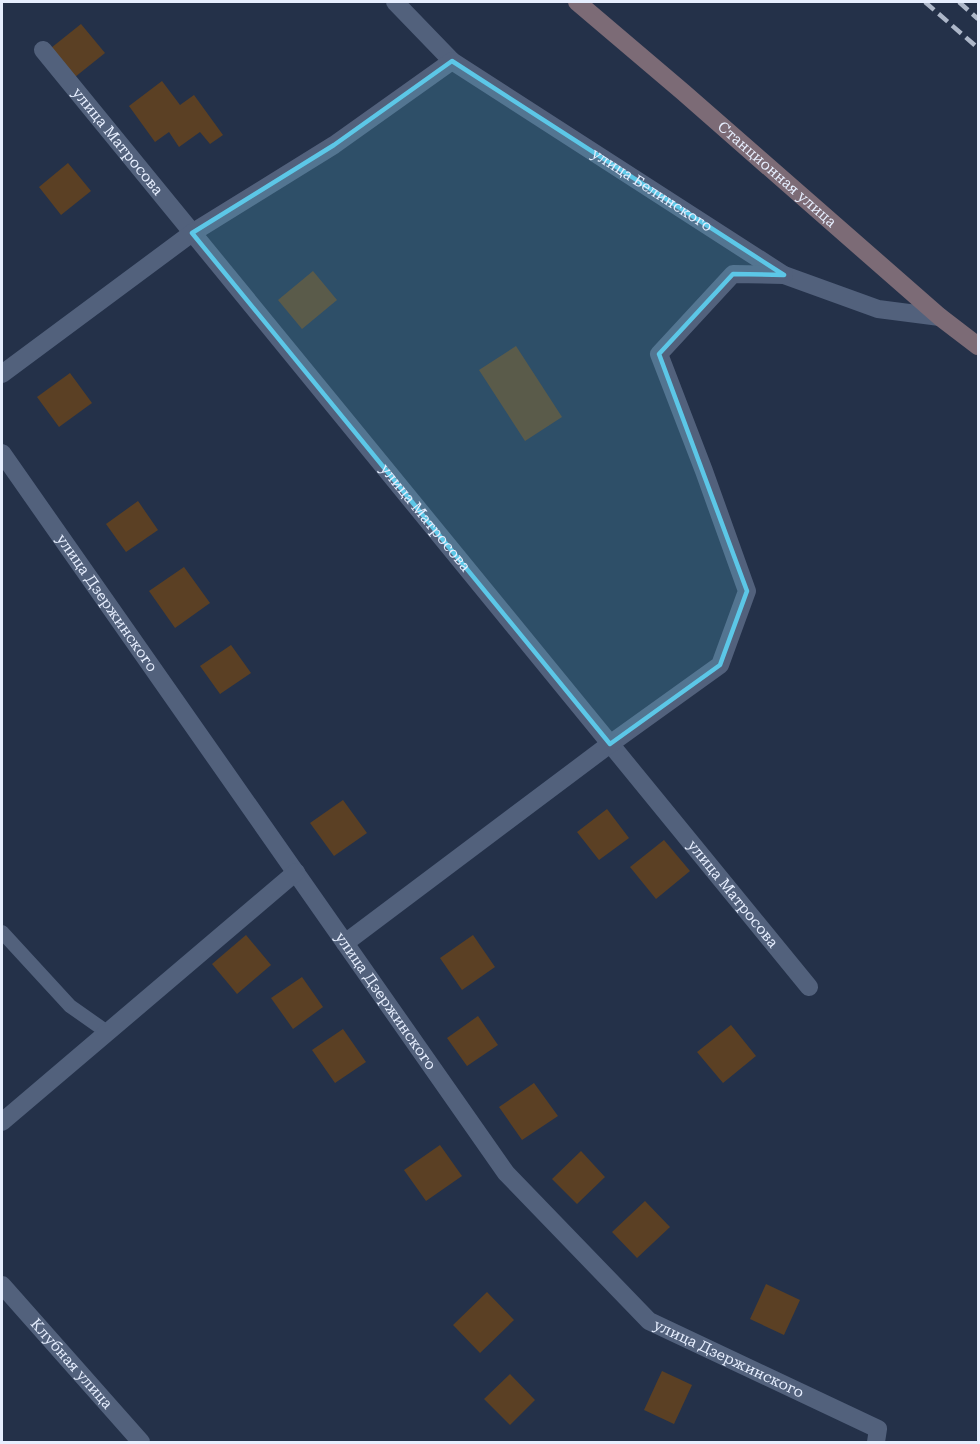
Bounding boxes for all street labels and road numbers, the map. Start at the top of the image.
street label: улица Матросова [68,84,167,199]
street label: Станционная улица [714,118,840,231]
street label: улица Белинского [588,144,716,235]
street label: улица Матросова [376,460,475,575]
street label: улица Дзержинского [53,531,161,675]
street label: улица Матросова [684,837,782,951]
street label: улица Дзержинского [331,929,440,1073]
street label: Клубная улица [27,1315,116,1412]
street label: улица Дзержинского [651,1316,807,1402]

